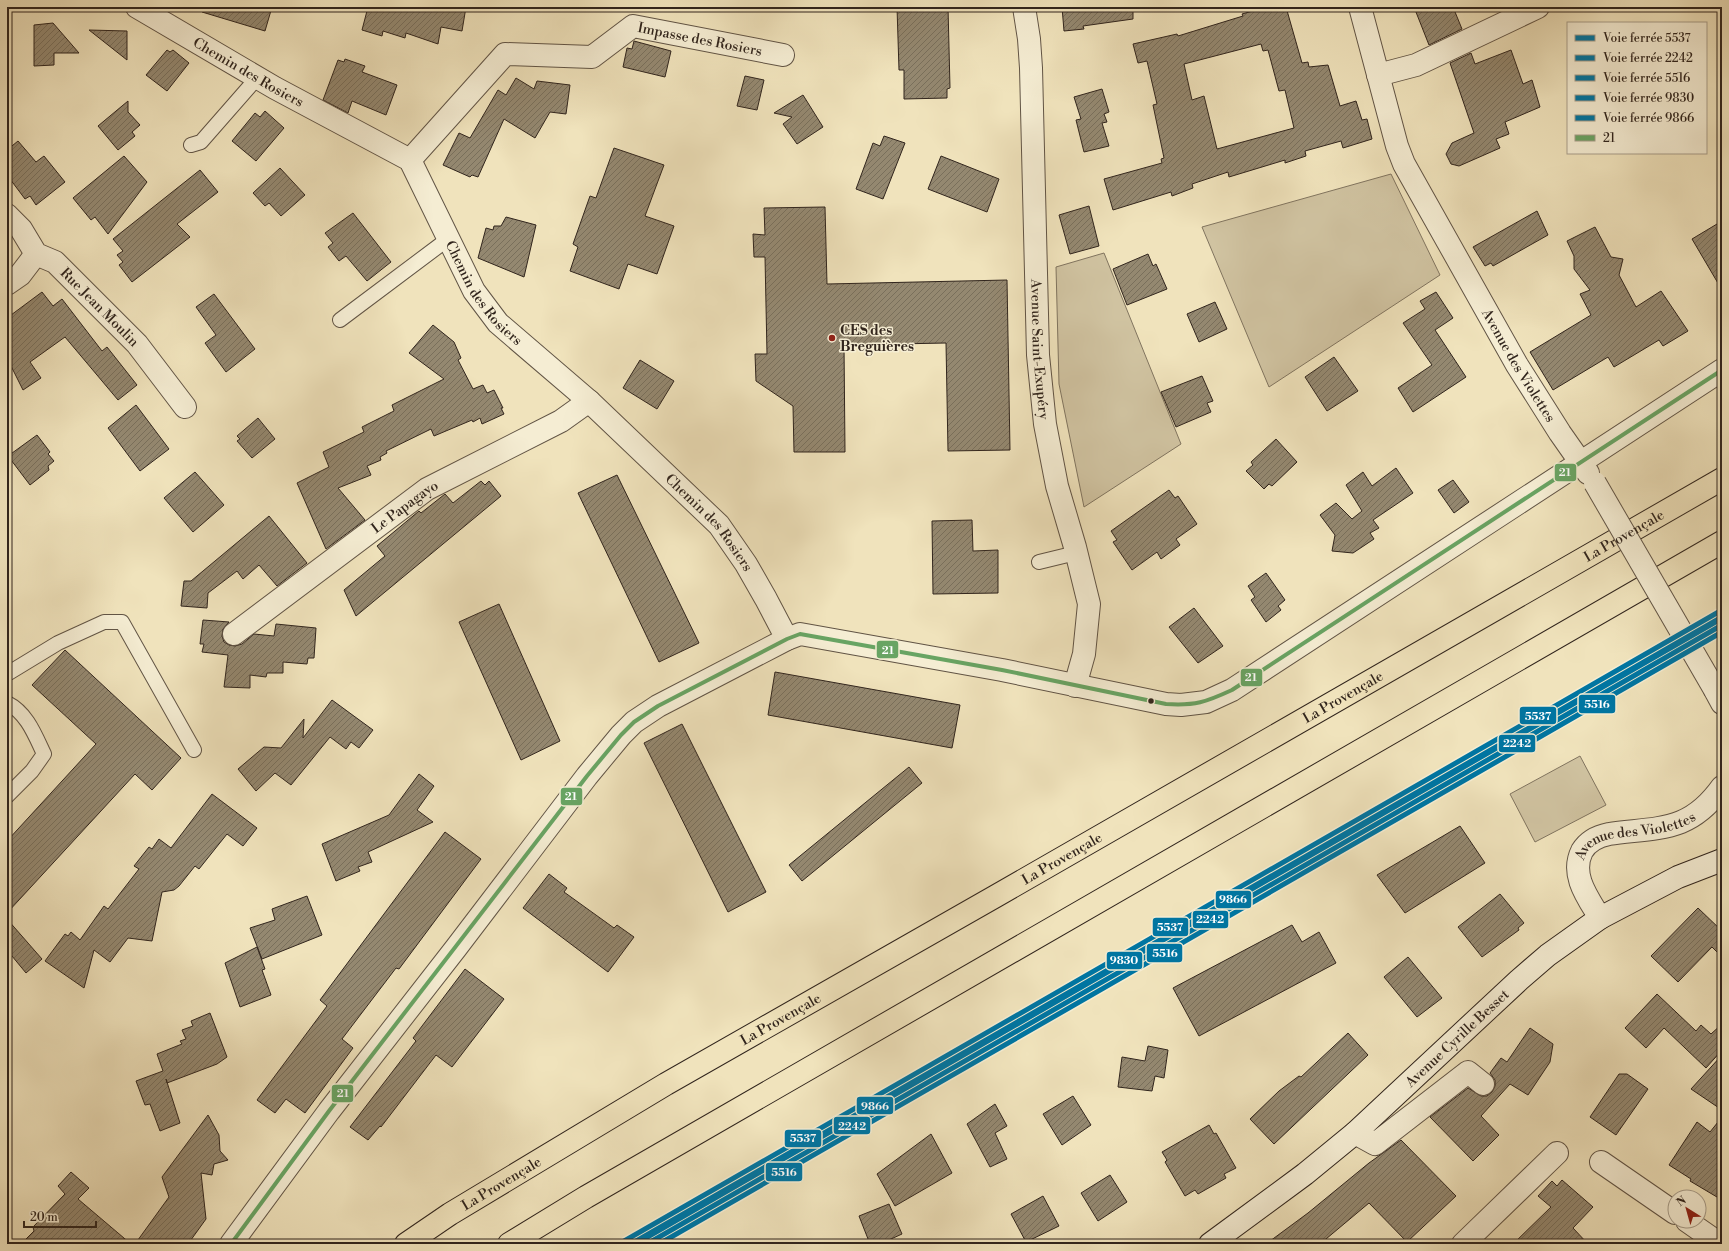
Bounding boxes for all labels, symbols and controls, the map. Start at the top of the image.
street label: Impasse des Rosiers [636,19,764,61]
legend [1567,22,1707,154]
text: Voie ferrée 5537 [1602,31,1691,46]
street label: Chemin des Rosiers [189,34,306,112]
text: Voie ferrée 2242 [1602,51,1693,66]
text: Voie ferrée 5516 [1602,71,1690,86]
text: Voie ferrée 9830 [1602,91,1694,106]
text: Voie ferrée 9866 [1602,111,1694,126]
text: 21 [1603,131,1616,146]
street label: Chemin des Rosiers [441,238,526,350]
street label: Rue Jean Moulin [56,264,143,351]
street label: Avenue Saint-Exupéry [1026,278,1053,421]
street label: Avenue des Violettes [1477,305,1559,426]
place label: CES des Breguières [840,322,914,356]
marker: CES des Breguières [827,333,837,343]
line badge: 21 [1554,463,1577,482]
text: 21 [1559,466,1572,480]
street label: Chemin des Rosiers [661,470,756,575]
street label: Le Papagayo [368,477,442,538]
street label: La Provençale [1581,506,1668,567]
line badge: 21 [876,640,899,659]
text: 21 [882,644,895,658]
line badge: 21 [1240,668,1263,687]
street label: La Provençale [1300,668,1387,728]
text: 21 [1245,671,1258,685]
line badge: 5516 [1578,694,1616,714]
unlabelled marker [1146,696,1156,706]
text: 5516 [1584,698,1610,712]
line badge: 5537 [1519,706,1557,725]
text: 5537 [1525,710,1552,724]
line badge: 2242 [1498,734,1536,753]
text: 2242 [1503,737,1531,751]
line badge: 21 [560,787,583,806]
text: 21 [565,790,578,804]
street label: Avenue des Violettes [1571,808,1699,863]
street label: La Provençale [1019,829,1106,889]
line badge: 9866 [1215,890,1252,909]
text: 9866 [1219,893,1247,907]
line badge: 2242 [1192,910,1229,929]
text: 2242 [1196,913,1224,927]
line badge: 5537 [1152,917,1189,937]
text: 5537 [1157,921,1184,935]
line badge: 5516 [1146,943,1183,963]
text: 5516 [1152,947,1178,961]
line badge: 9830 [1106,951,1143,970]
text: 9830 [1110,954,1138,968]
street label: Avenue Cyrille Besset [1401,986,1513,1092]
street label: La Provençale [737,990,824,1050]
line badge: 21 [331,1084,354,1103]
text: 21 [337,1087,350,1101]
line badge: 9866 [856,1096,894,1115]
text: 9866 [861,1100,889,1114]
line badge: 2242 [833,1116,871,1135]
text: 2242 [838,1120,866,1134]
line badge: 5537 [784,1129,822,1148]
text: 5537 [790,1132,817,1146]
street label: La Provençale [459,1153,545,1215]
line badge: 5516 [765,1162,803,1182]
text: 5516 [771,1166,797,1180]
north arrow [1667,1189,1707,1229]
text: N [1674,1193,1690,1210]
scale bar [24,1203,96,1229]
text: 20 m [30,1210,58,1225]

